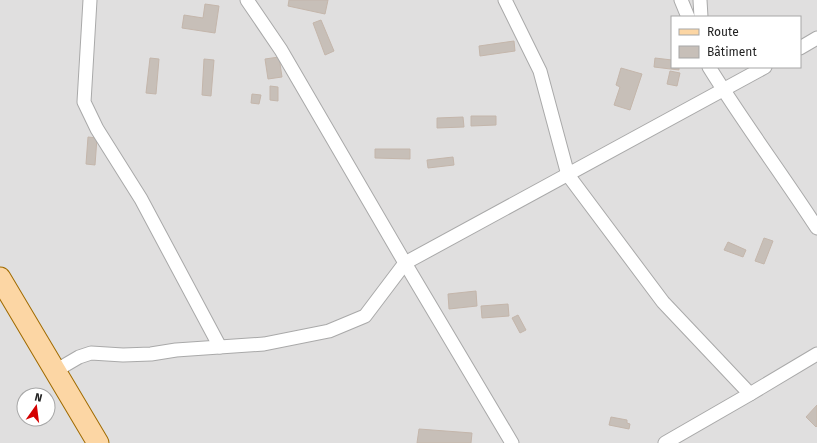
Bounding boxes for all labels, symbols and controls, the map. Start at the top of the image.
legend [671,16,801,68]
text: Route [707,25,739,39]
text: Bâtiment [707,45,757,59]
north arrow [16,387,56,427]
text: N [33,391,43,405]

